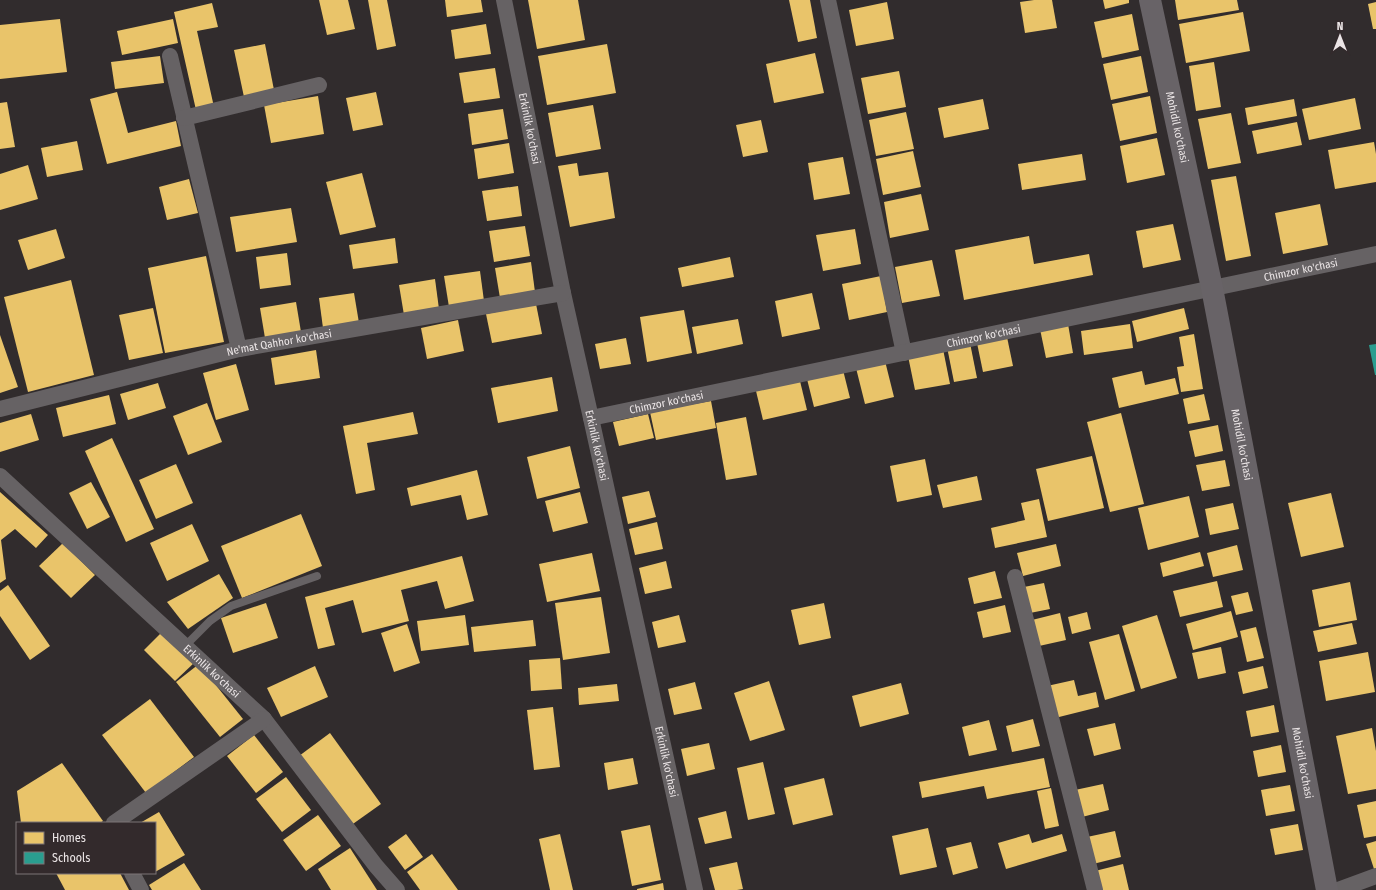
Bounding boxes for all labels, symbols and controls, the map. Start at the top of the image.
north arrow [1320,16,1360,56]
text: N [1337,20,1343,33]
street label: Mohidil ko'chasi [1163,90,1191,164]
street label: Erkinlik ko'chasi [516,92,543,165]
street label: Chimzor ko'chasi [1263,256,1339,284]
street label: Chimzor ko'chasi [945,322,1022,350]
street label: Ne'mat Qahhor ko'chasi [225,327,333,358]
street label: Chimzor ko'chasi [628,388,705,416]
street label: Mohidil ko'chasi [1229,408,1255,482]
street label: Erkinlik ko'chasi [583,409,611,482]
street label: Erkinlik ko'chasi [181,642,243,700]
street label: Erkinlik ko'chasi [653,725,681,799]
street label: Mohidil ko'chasi [1290,726,1316,800]
legend [16,822,156,874]
text: Homes [52,831,86,845]
text: Schools [52,851,90,865]

